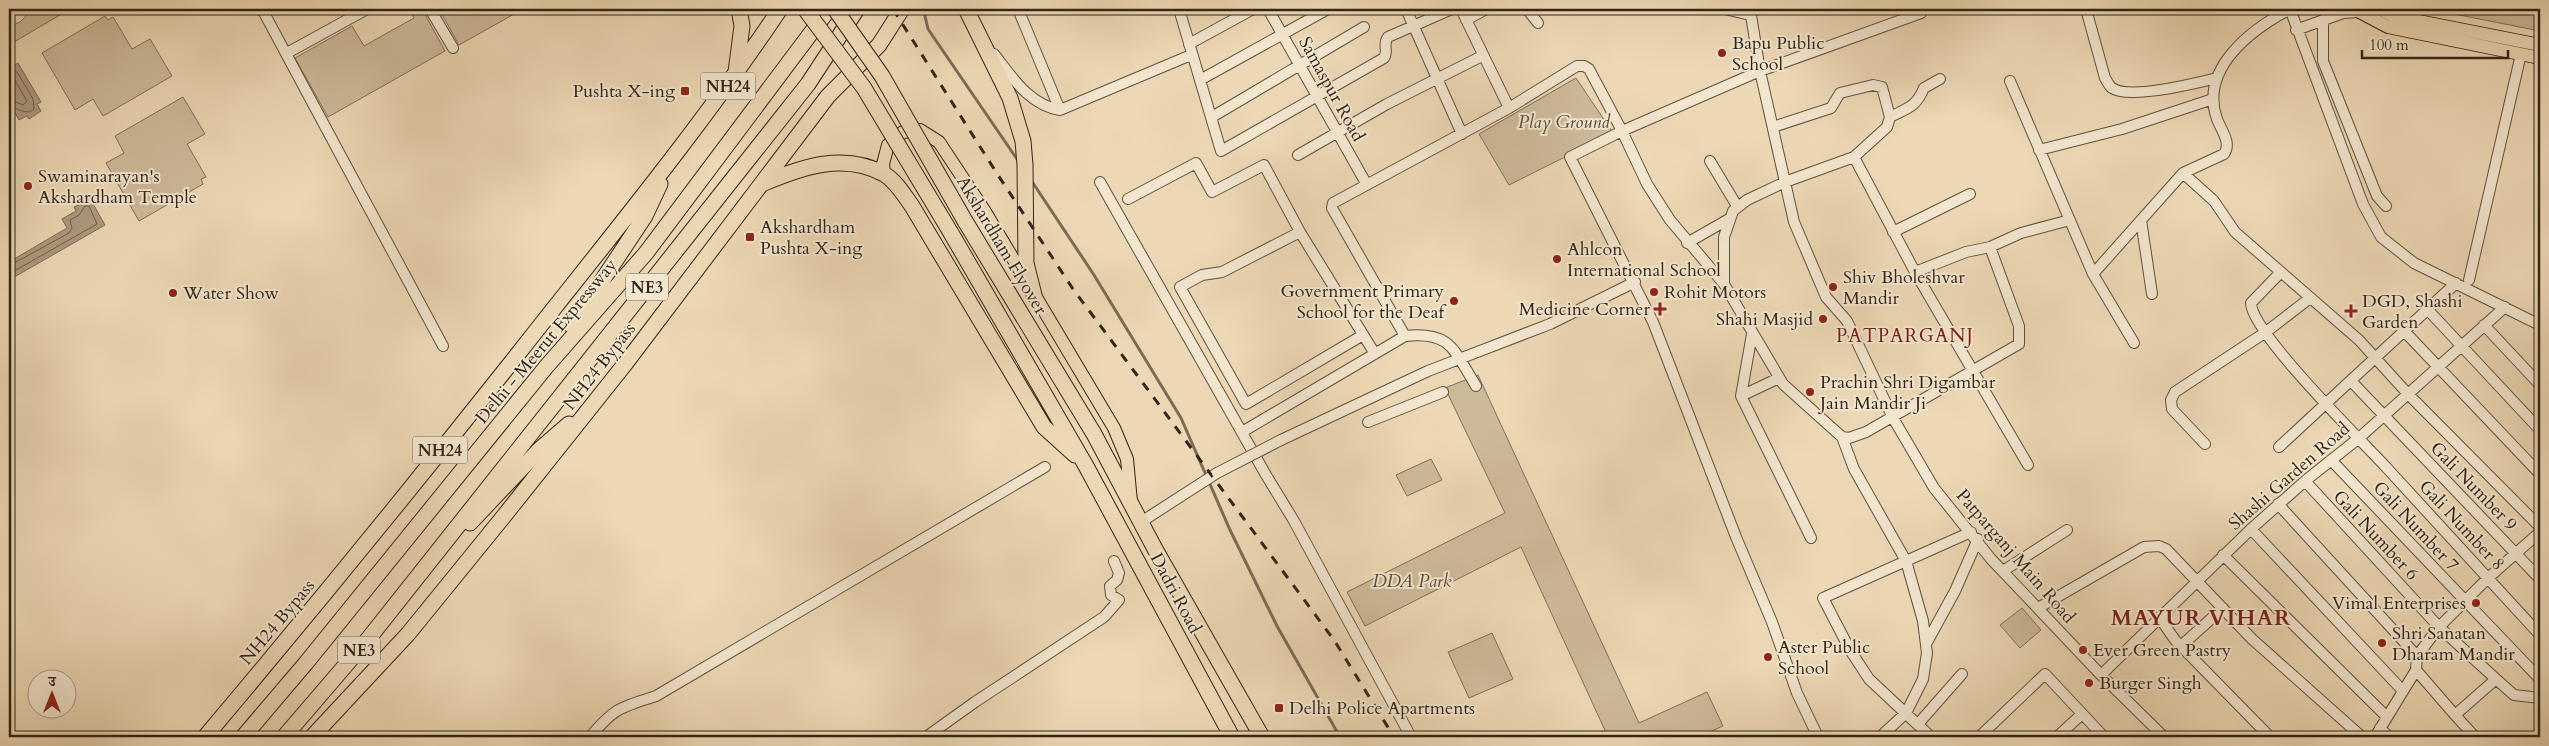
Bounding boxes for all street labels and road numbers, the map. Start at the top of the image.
street label: Samaspur Road [1292,32,1371,146]
road number: NH24 [700,72,756,100]
street label: Akshardham Flyover [950,171,1053,320]
street label: Delhi - Meerut Expressway [470,253,623,429]
road number: NE3 [626,274,668,300]
street label: NH24 Bypass [557,317,642,415]
street label: Shashi Garden Road [2223,416,2356,536]
road number: NH24 [412,436,468,464]
street label: Gali Number 9 [2425,436,2523,537]
street label: Gali Number 8 [2413,475,2510,576]
street label: Gali Number 7 [2367,476,2464,577]
street label: Patparganj Main Road [1950,484,2081,629]
street label: Gali Number 6 [2327,485,2424,586]
street label: Dadri Road [1144,549,1207,638]
street label: NH24 Bypass [234,574,321,671]
road number: NE3 [338,636,380,664]

